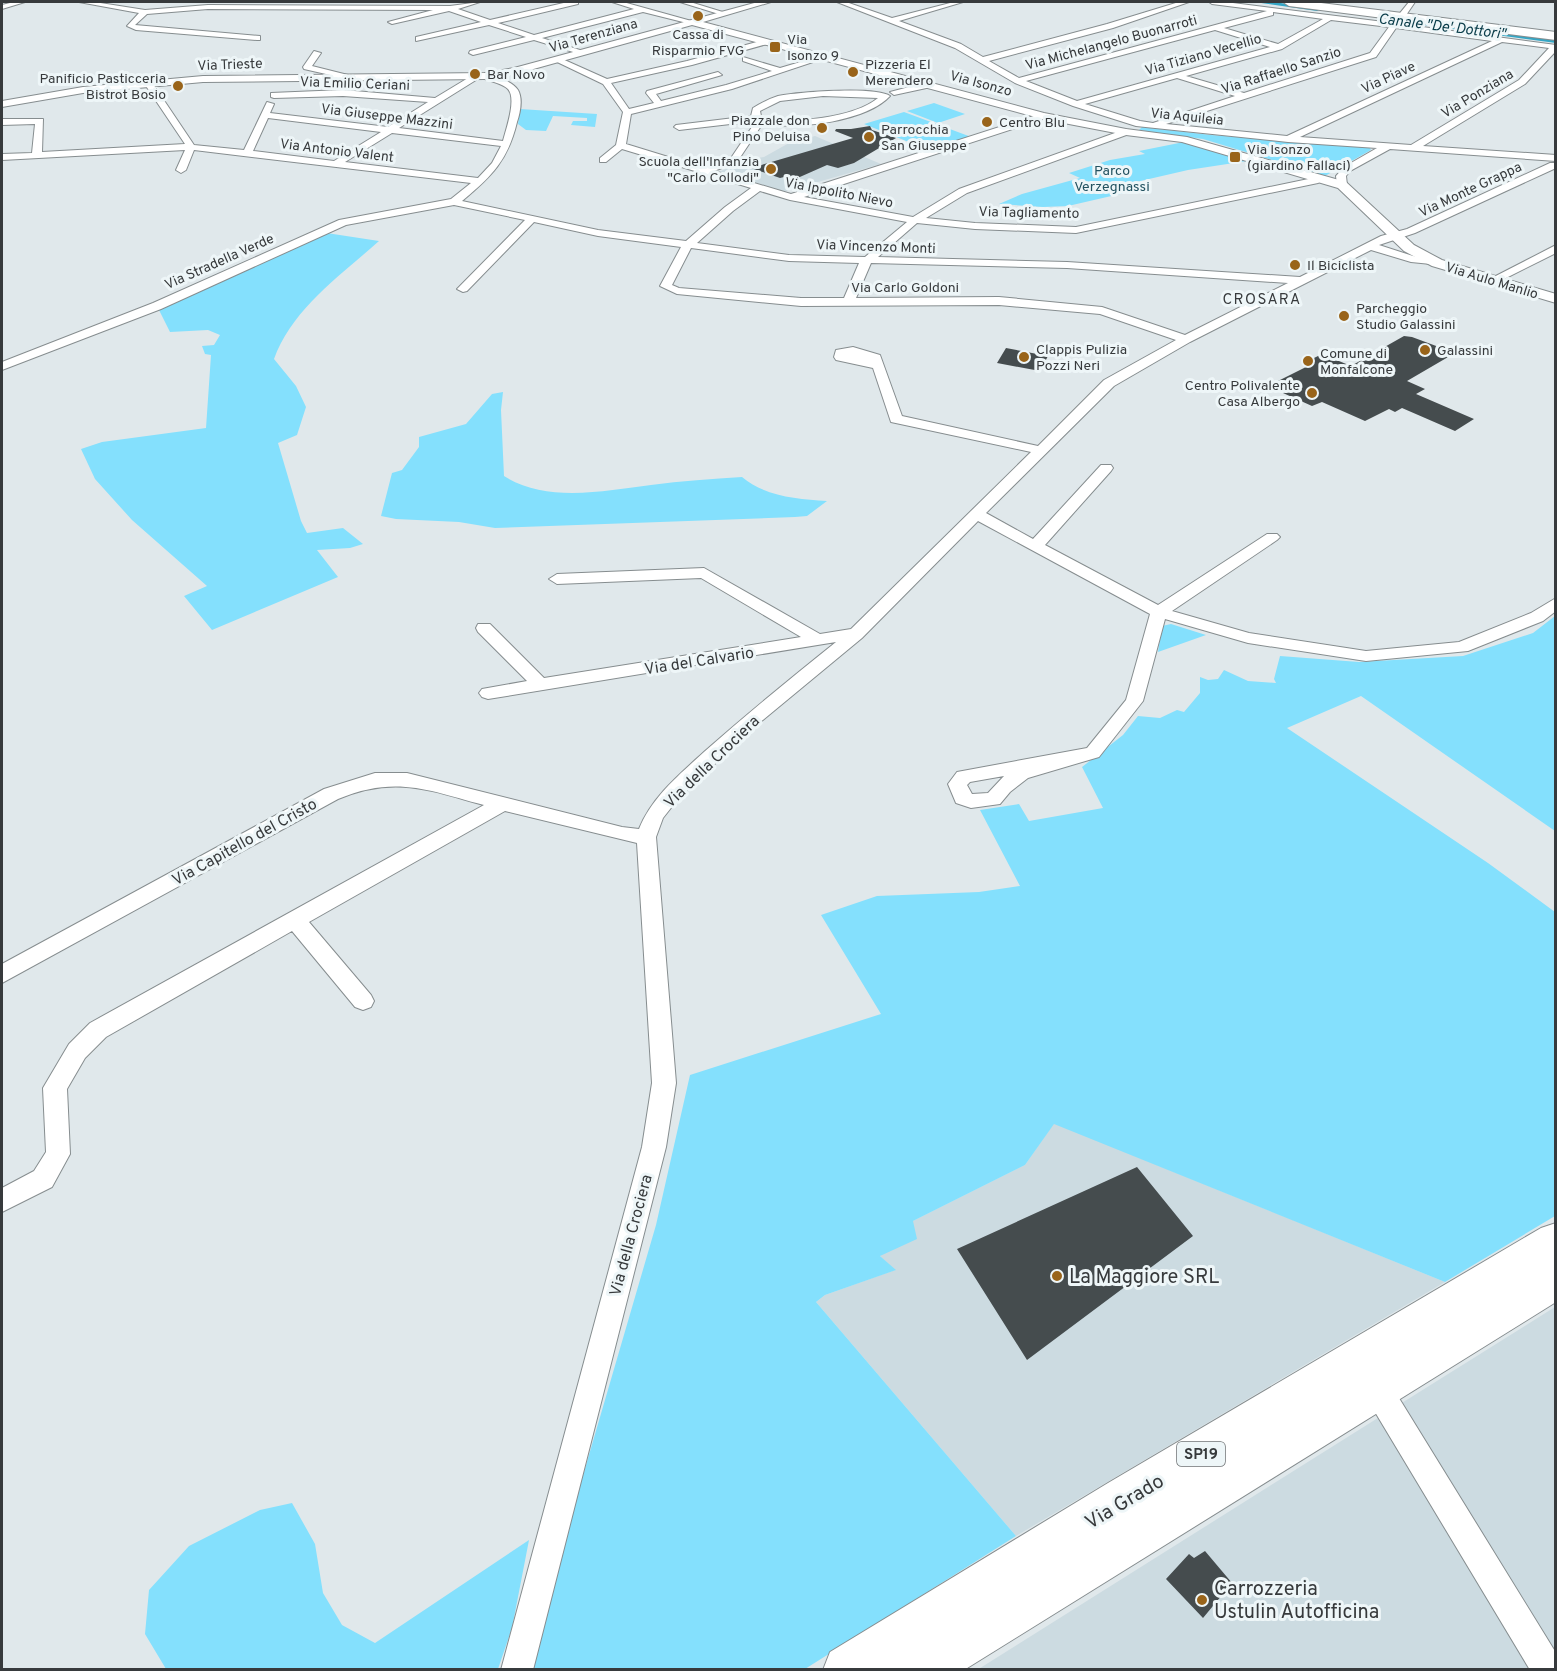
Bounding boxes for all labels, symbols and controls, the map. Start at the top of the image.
marker: Cassa di Risparmio FVG [691,9,705,23]
water label: Canale "De' Dottori" [1377,10,1508,45]
street label: Via Michelangelo Buonarroti [1024,12,1199,75]
street label: Via Terenziana [547,16,640,57]
place label: Cassa di Risparmio FVG [652,27,744,60]
street label: Via Tiziano Vecellio [1143,31,1264,80]
place label: Via Isonzo 9 [787,32,839,65]
marker: Via Isonzo 9 [768,40,782,54]
street label: Via Raffaello Sanzio [1219,44,1344,99]
street label: Via Trieste [197,56,263,75]
place label: Pizzeria El Merendero [865,57,933,90]
street label: Via Piave [1359,58,1418,98]
marker: Pizzeria El Merendero [846,65,860,79]
street label: Via Ponziana [1439,66,1517,123]
marker: Bar Novo [468,67,482,81]
place label: Bar Novo [487,67,545,84]
street label: Via Isonzo [948,68,1014,101]
place label: Panificio Pasticceria Bistrot Bosio [40,71,166,104]
street label: Via Emilio Ceriani [300,74,410,95]
marker: Panificio Pasticceria Bistrot Bosio [171,79,185,93]
street label: Via Giuseppe Mazzini [320,101,454,134]
street label: Via Aquileia [1149,105,1224,130]
place label: Piazzale don Pino Deluisa [731,113,810,146]
marker: Centro Blu [980,115,994,129]
place label: Centro Blu [999,115,1065,132]
marker: Piazzale don Pino Deluisa [815,121,829,135]
place label: Parrocchia San Giuseppe [881,122,967,155]
marker: Parrocchia San Giuseppe [862,130,876,144]
street label: Via Antonio Valent [279,136,395,167]
place label: Via Isonzo (giardino Fallaci) [1247,142,1351,175]
marker: Via Isonzo (giardino Fallaci) [1228,150,1242,164]
place label: Scuola dell'Infanzia "Carlo Collodi" [638,154,759,187]
street label: Via Monte Grappa [1416,159,1525,222]
marker: Scuola dell'Infanzia "Carlo Collodi" [764,162,778,176]
park label: Parco Verzegnassi [1074,163,1150,196]
street label: Via Ippolito Nievo [783,175,895,212]
street label: Via Tagliamento [979,204,1080,223]
street label: Via Stradella Verde [162,231,277,294]
street label: Via Vincenzo Monti [816,237,936,258]
marker: Il Biciclista [1288,258,1302,272]
place label: Il Biciclista [1307,258,1374,275]
street label: Via Aulo Manlio [1443,259,1540,304]
street label: Via Carlo Goldoni [851,280,959,297]
district label: CROSARA [1222,291,1302,310]
place label: Parcheggio Studio Galassini [1356,301,1456,334]
marker: Parcheggio Studio Galassini [1337,309,1351,323]
place label: Clappis Pulizia Pozzi Neri [1036,342,1127,375]
marker: Galassini [1418,343,1432,357]
place label: Galassini [1437,343,1493,360]
place label: Comune di Monfalcone [1320,346,1393,379]
marker: Clappis Pulizia Pozzi Neri [1017,350,1031,364]
marker: Comune di Monfalcone [1301,354,1315,368]
place label: Centro Polivalente Casa Albergo [1185,378,1300,411]
marker: Centro Polivalente Casa Albergo [1305,386,1319,400]
street label: Via del Calvario [643,643,756,681]
street label: Via della Crociera [660,712,764,813]
street label: Via Capitello del Cristo [169,795,321,891]
street label: Via della Crociera [606,1172,658,1299]
place label: La Maggiore SRL [1069,1265,1219,1291]
marker: La Maggiore SRL [1050,1269,1064,1283]
road number: SP19 [1177,1442,1225,1466]
street label: Via Grado [1081,1469,1169,1536]
place label: Carrozzeria Ustulin Autofficina [1214,1577,1379,1626]
marker: Carrozzeria Ustulin Autofficina [1195,1593,1209,1607]

